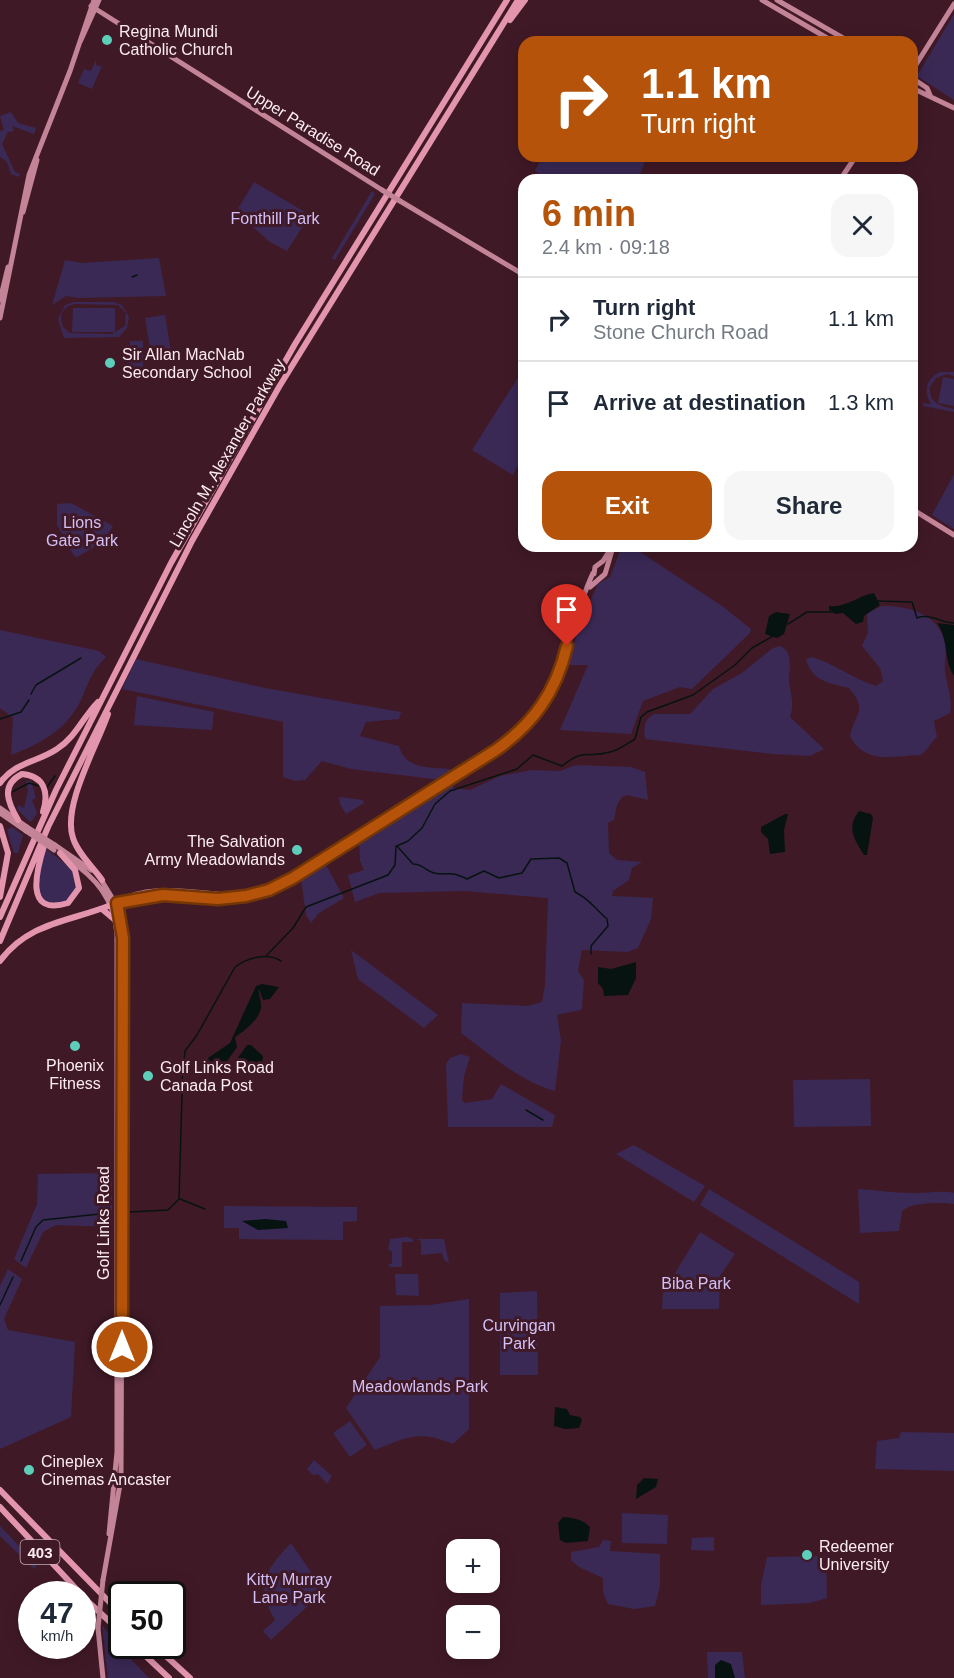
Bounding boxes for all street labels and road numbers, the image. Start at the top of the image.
street label: Upper Paradise Road [243,83,383,179]
street label: Lincoln M. Alexander Parkway [166,356,288,550]
street label: Golf Links Road [95,1166,112,1280]
road number: 403 [20,1540,60,1564]

